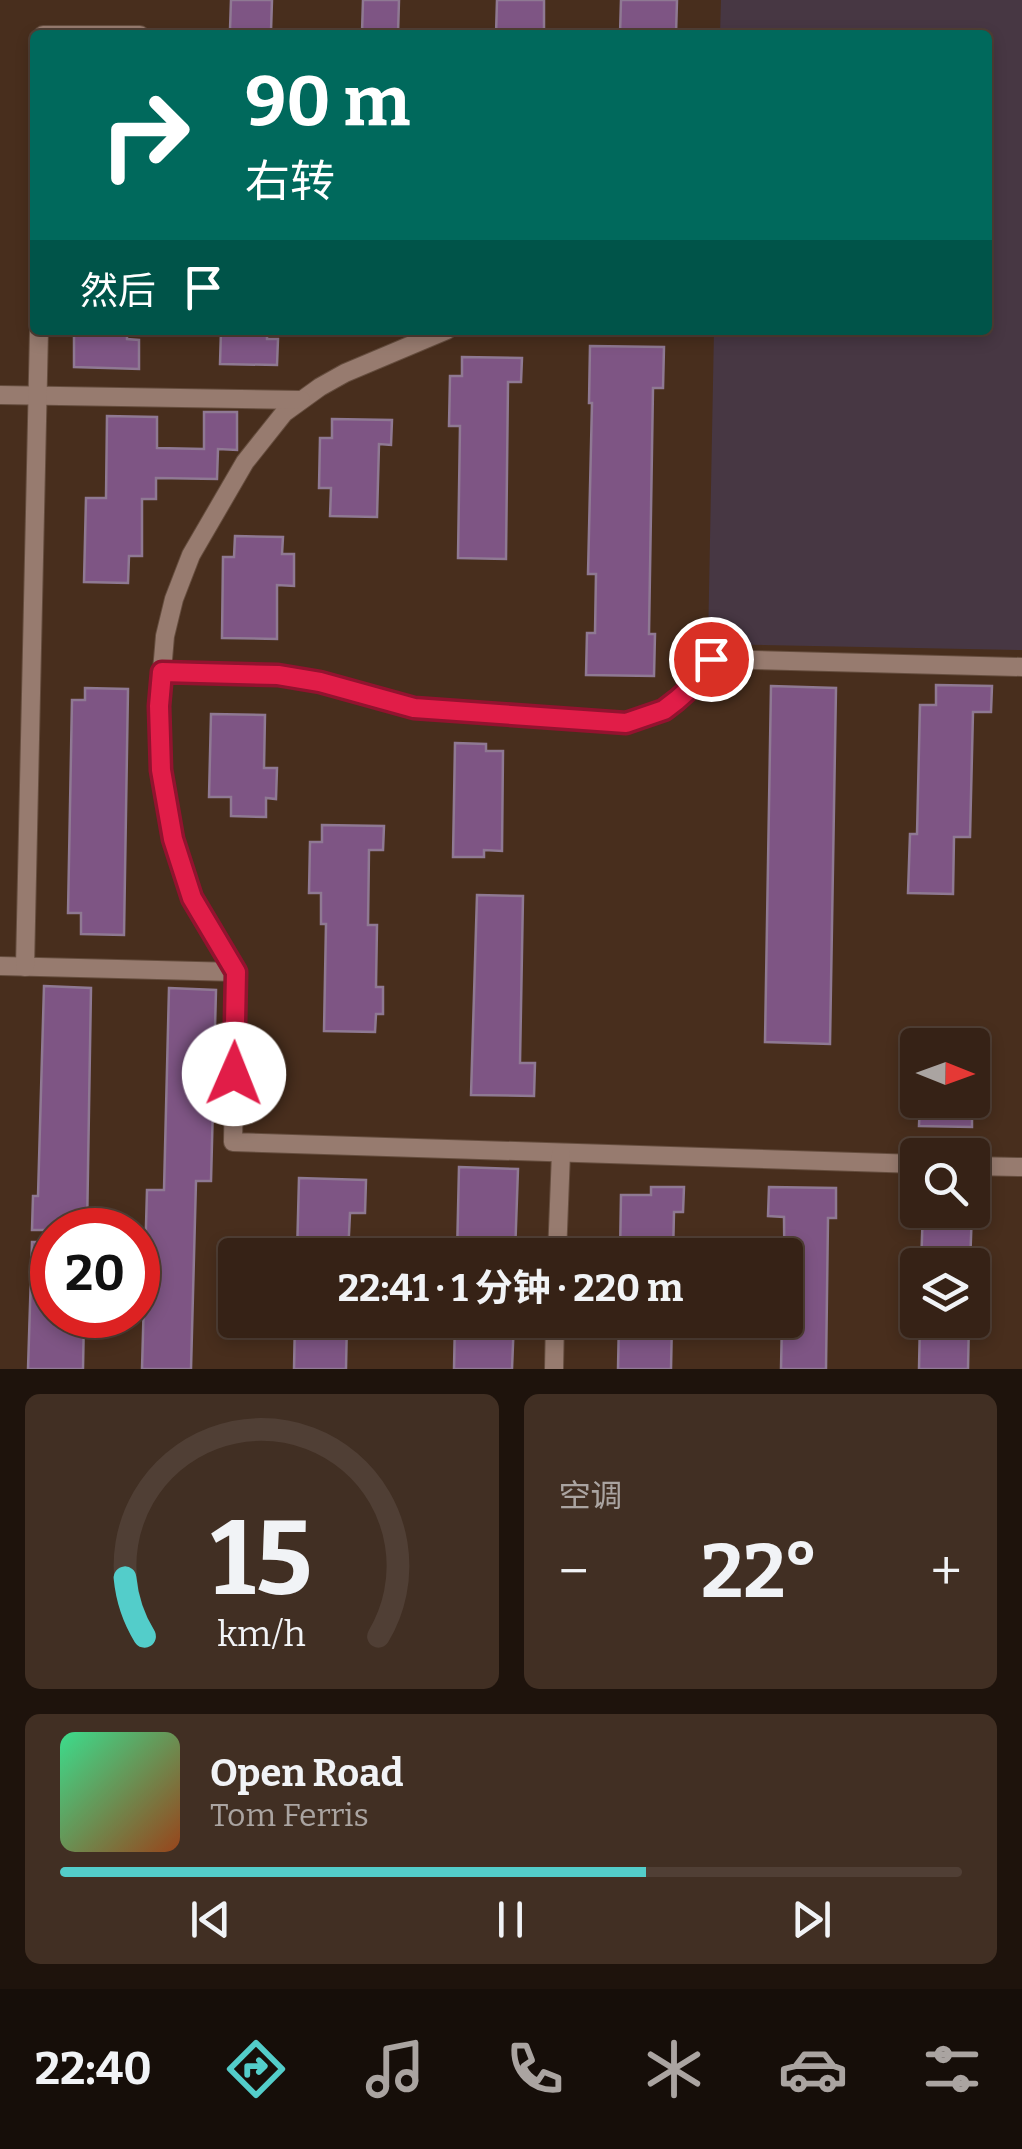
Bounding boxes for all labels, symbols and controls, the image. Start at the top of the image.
text: 90 m [245,60,410,144]
icon: right [80,70,210,200]
text: 右转 [245,155,335,209]
icon: arrive [176,260,231,315]
text: 然后 [80,268,156,314]
pin [669,617,754,702]
icon: arrive [684,632,739,687]
position arrow [182,1022,286,1126]
north arrow [900,1028,990,1118]
map controls [900,1028,990,1338]
button: search [900,1138,990,1228]
speed limit sign: 20 [30,1208,160,1338]
button: layers [900,1248,990,1338]
text: 22:41 · 1 分钟 · 220 m [338,1265,683,1311]
text: 空调 [559,1477,623,1515]
text: 15 [211,1497,313,1622]
text: 22° [701,1527,818,1617]
text: − [559,1539,589,1605]
text: + [931,1539,962,1605]
text: km/h [218,1613,306,1655]
text: Open Road [210,1750,403,1796]
text: Tom Ferris [210,1796,369,1834]
icon: previous [183,1892,238,1947]
icon: pause [483,1892,538,1947]
icon: next [784,1892,839,1947]
icon: directions [221,2034,291,2104]
icon: music [360,2034,430,2104]
icon: phone [500,2034,570,2104]
icon: climate [639,2034,709,2104]
icon: car [778,2034,848,2104]
icon: filters [917,2034,987,2104]
text: 22:40 [35,2042,152,2096]

